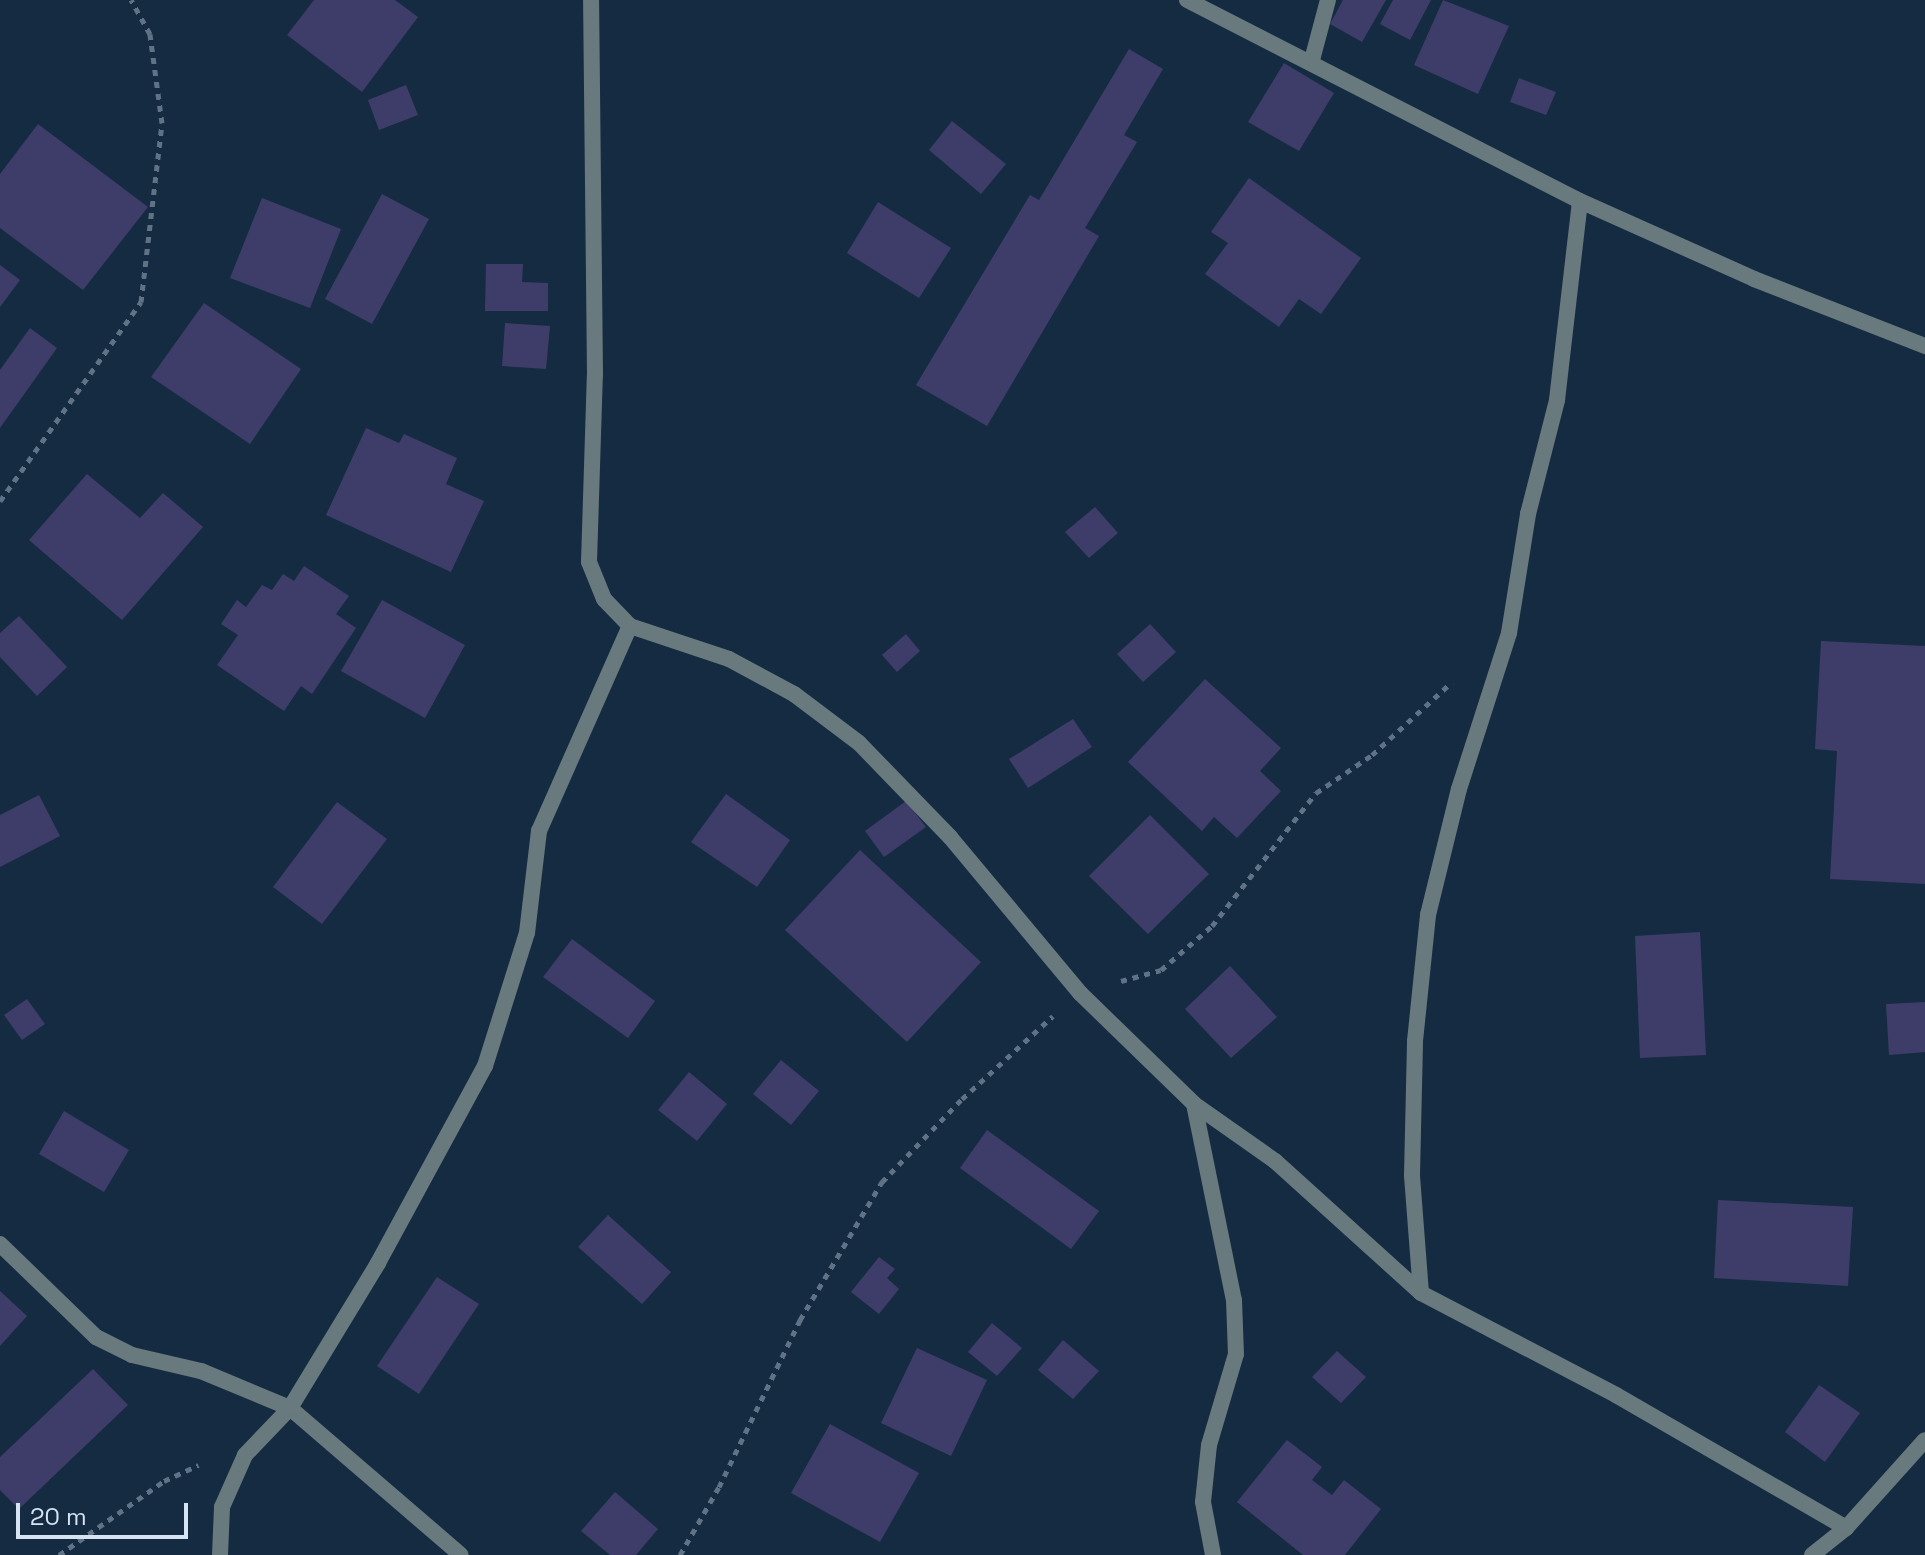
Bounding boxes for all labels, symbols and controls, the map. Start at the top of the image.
scale bar [20,1487,192,1537]
text: 20 m [30,1501,87,1532]

